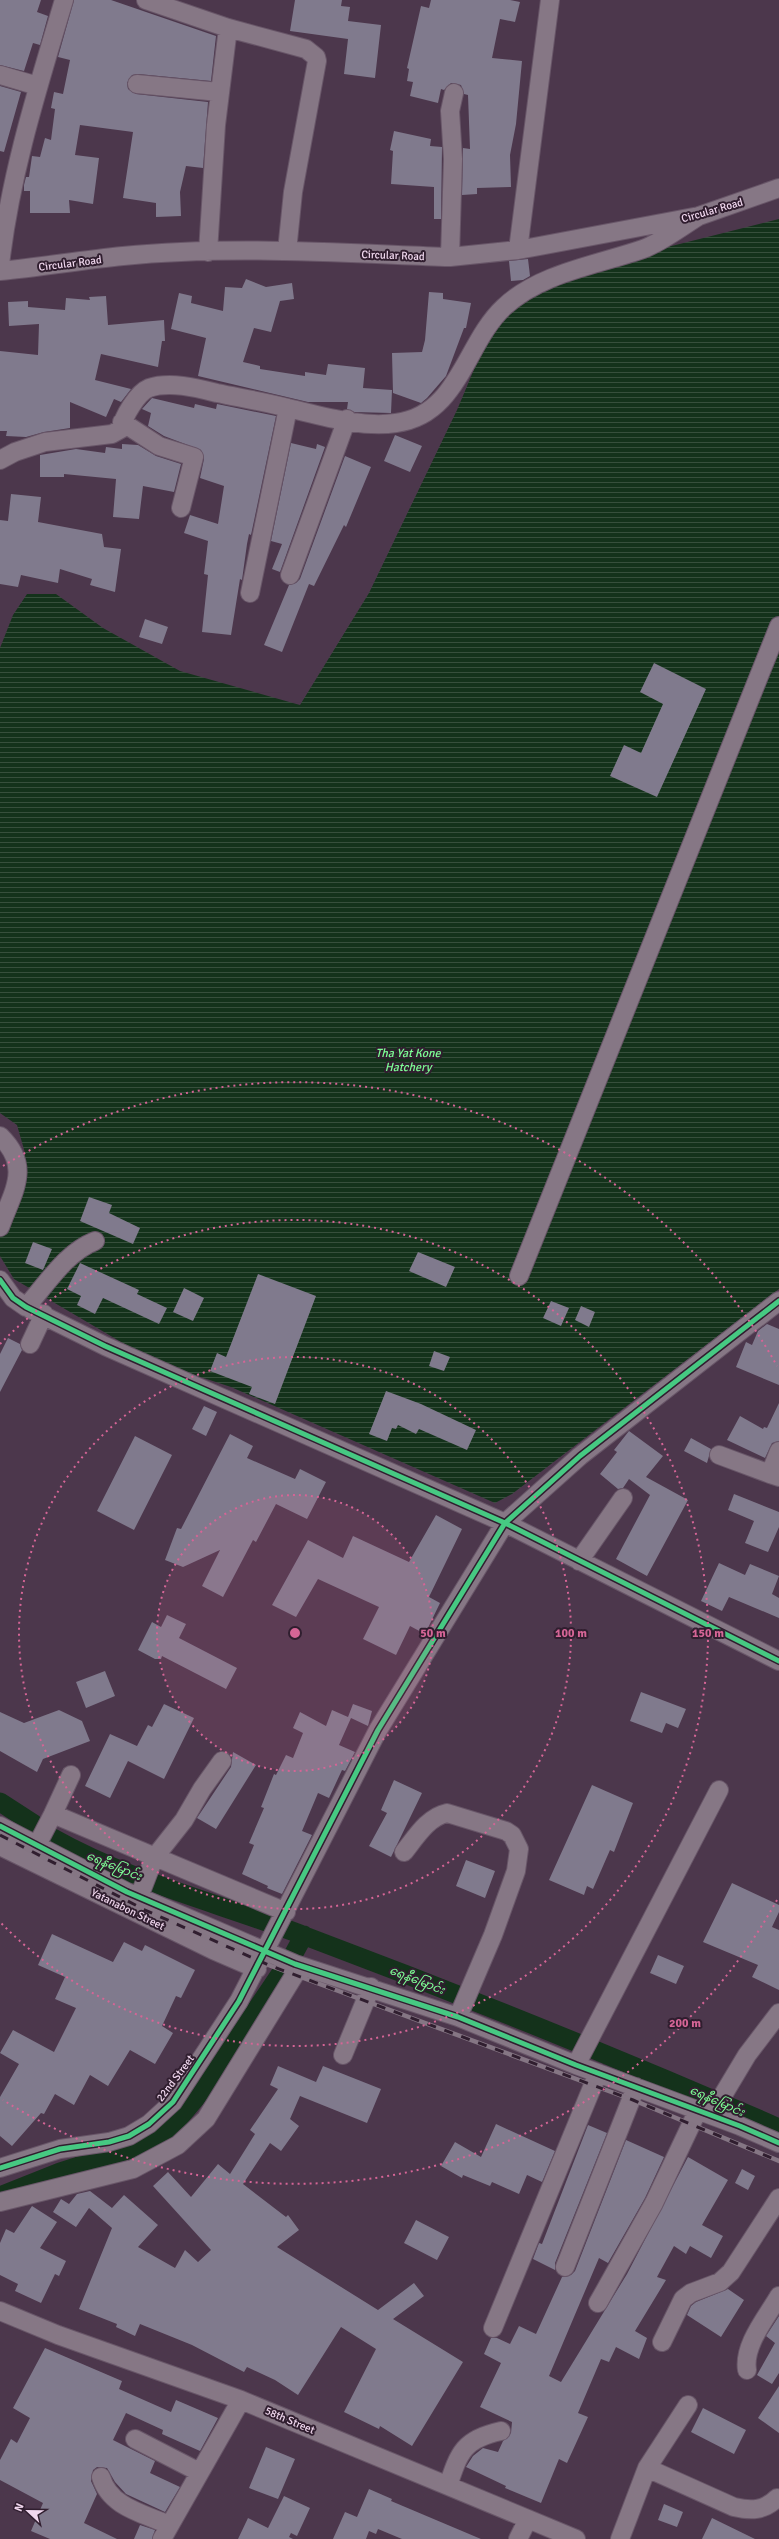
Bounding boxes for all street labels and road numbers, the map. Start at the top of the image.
street label: Circular Road [680,195,745,225]
street label: Circular Road [361,248,425,263]
street label: Circular Road [38,253,103,274]
street label: Yatanabon Street [89,1886,167,1933]
street label: 22nd Street [154,2052,197,2104]
street label: 58th Street [263,2404,317,2437]

